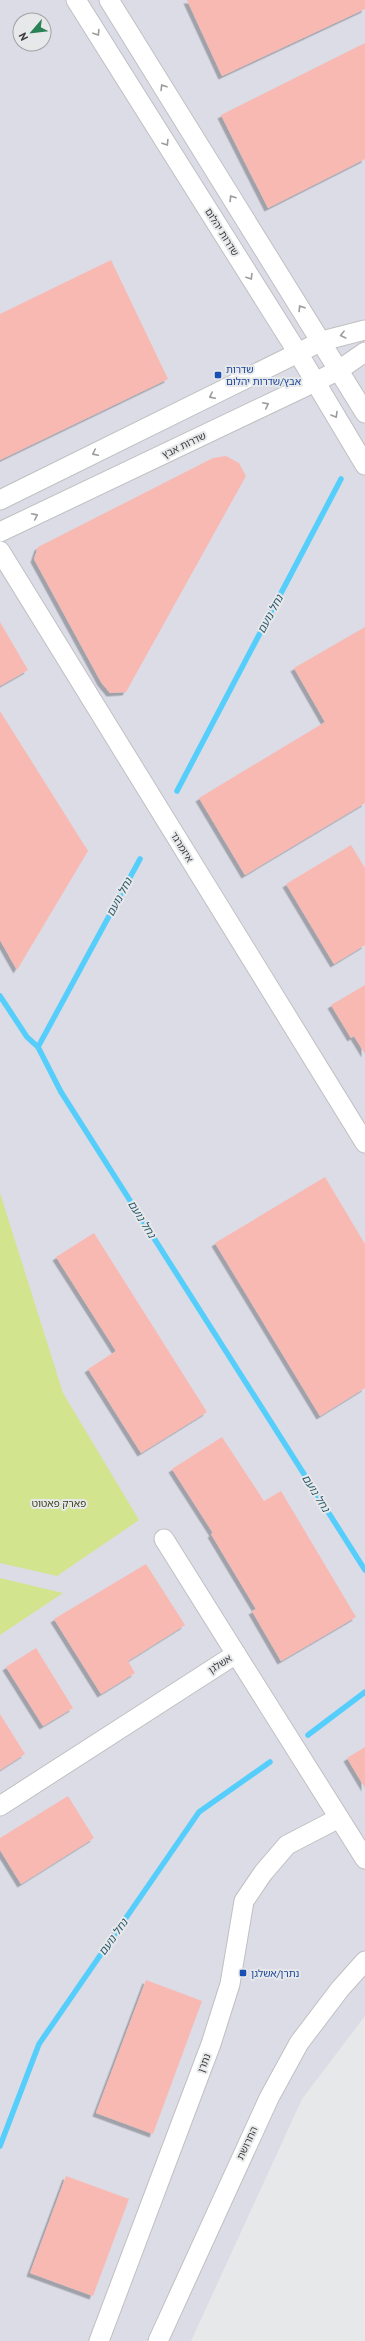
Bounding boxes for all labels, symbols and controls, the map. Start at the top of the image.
north arrow [12,12,52,52]
one-way arrow [92,29,99,36]
text: N [15,30,31,43]
one-way arrow [161,84,168,91]
one-way arrow [161,139,169,146]
one-way arrow [230,195,237,202]
street label: שדרות יהלום [202,206,242,258]
one-way arrow [246,272,253,279]
one-way arrow [298,305,306,312]
one-way arrow [340,330,347,339]
place label: שדרות אבץ/שדרות יהלום [226,363,301,388]
marker: שדרות אבץ/שדרות יהלום [213,370,223,380]
one-way arrow [208,391,216,399]
one-way arrow [262,402,269,410]
one-way arrow [330,411,337,418]
street label: שדרות אבץ [160,429,208,461]
one-way arrow [92,448,99,456]
one-way arrow [31,513,38,521]
water label: נחל נועם [254,592,286,636]
street label: איזמרגד [168,829,196,865]
water label: נחל נועם [103,875,135,919]
water label: נחל נועם [125,1198,159,1241]
water label: נחל נועם [299,1472,333,1515]
park label: פארק פאטוט [32,1497,86,1510]
street label: אשלגן [206,1652,234,1676]
water label: נחל נועם [95,1915,131,1958]
place label: נתרן/אשלגן [251,1967,300,1980]
marker: נתרן/אשלגן [238,1968,248,1978]
street label: נתרן [194,2052,214,2074]
street label: החרושת [234,2124,260,2162]

